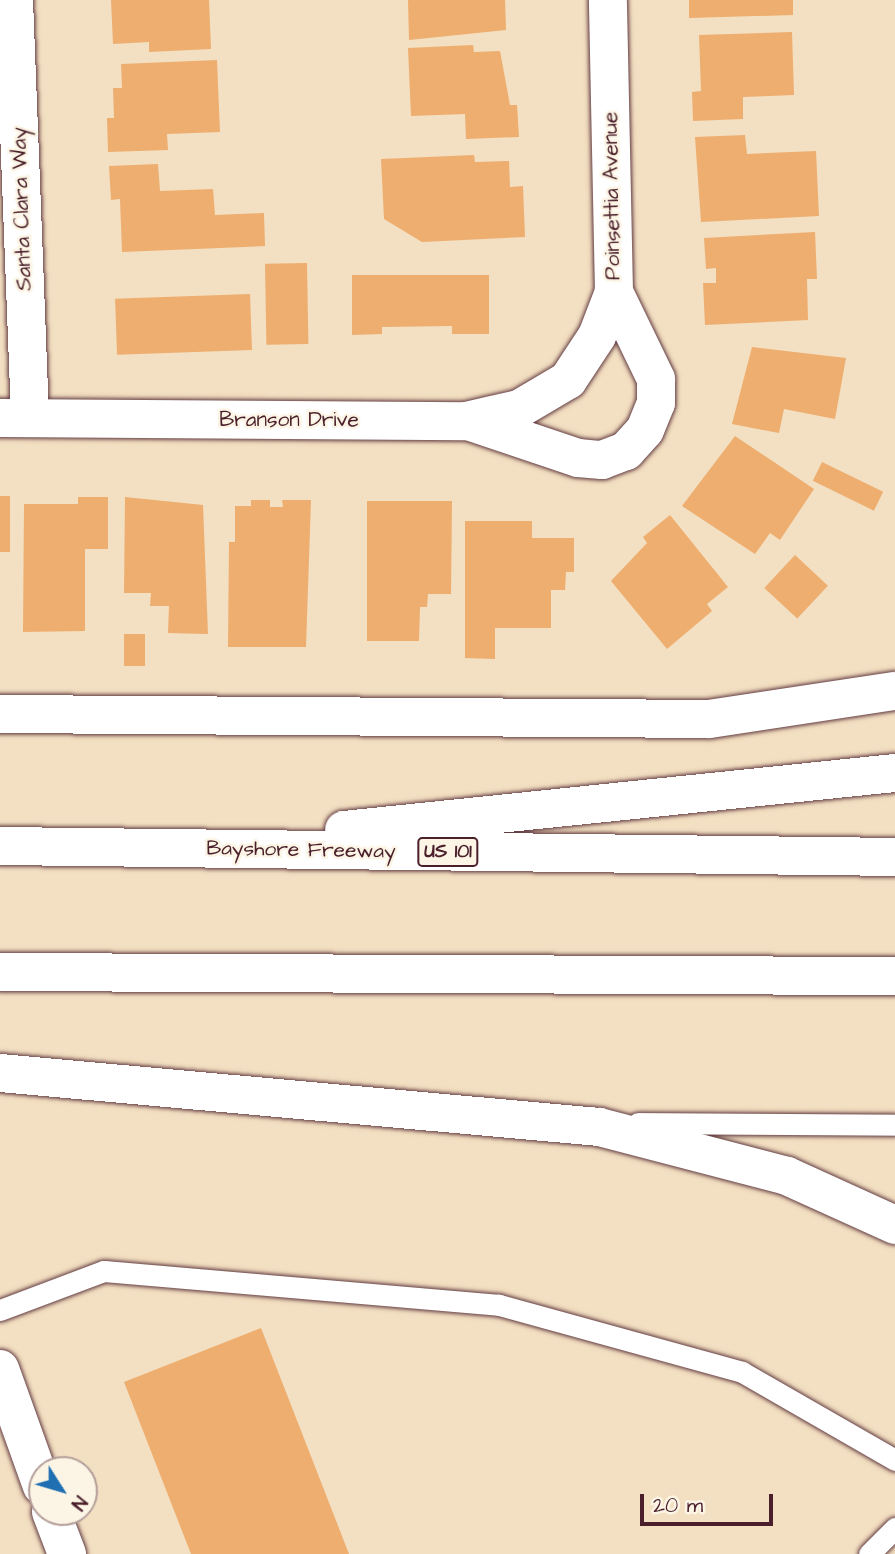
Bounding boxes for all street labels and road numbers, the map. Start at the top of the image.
street label: Poinsettia Avenue [598,112,626,280]
street label: Santa Clara Way [7,127,37,291]
street label: Branson Drive [219,407,359,433]
street label: Bayshore Freeway [206,836,396,864]
road number: US 101 [416,836,480,867]

